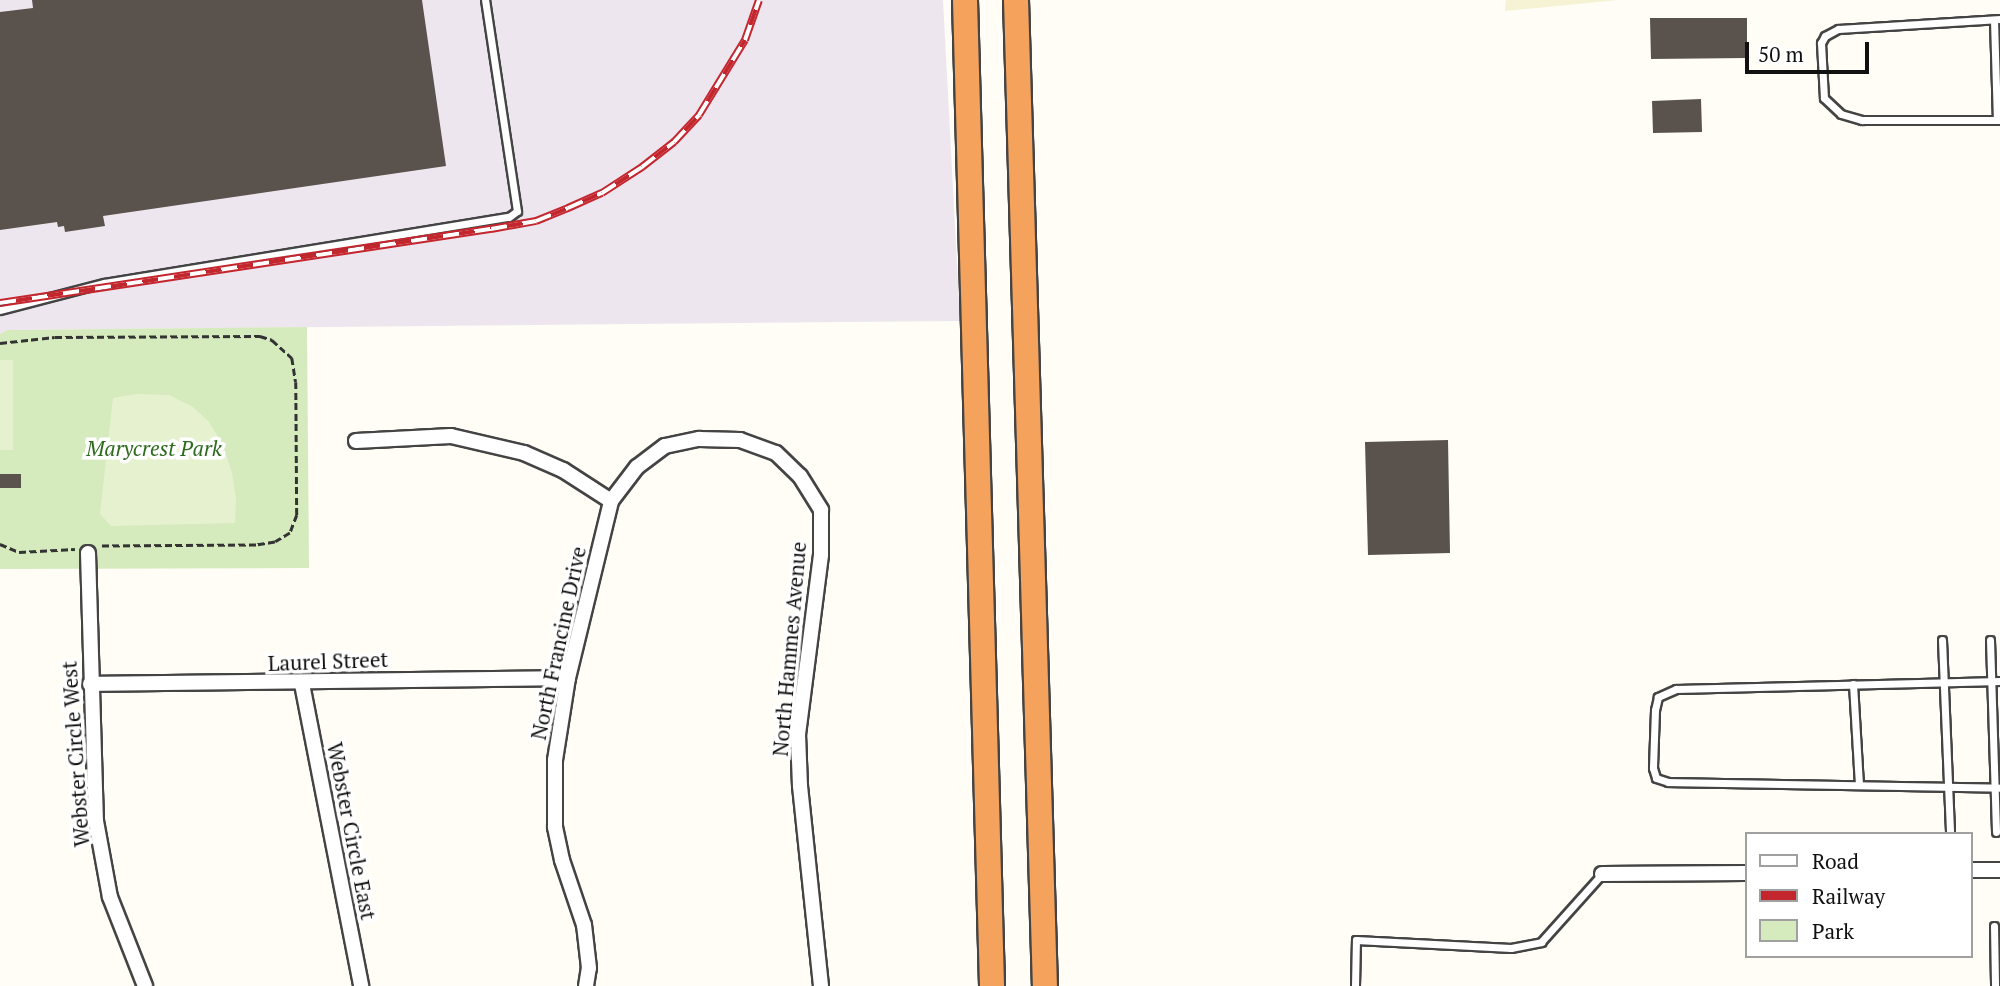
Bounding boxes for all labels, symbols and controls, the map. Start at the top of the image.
scale bar [1748,28,1872,72]
text: 50 m [1758,40,1804,68]
park label: Marycrest Park [86,435,222,461]
street label: North Hammes Avenue [767,540,811,758]
street label: North Francine Drive [525,544,591,742]
street label: Laurel Street [267,646,389,676]
street label: Webster Circle West [56,660,94,848]
street label: Webster Circle East [322,740,382,922]
legend [1744,832,1972,958]
text: Road [1812,847,1859,875]
text: Railway [1812,882,1885,910]
text: Park [1812,917,1854,945]

